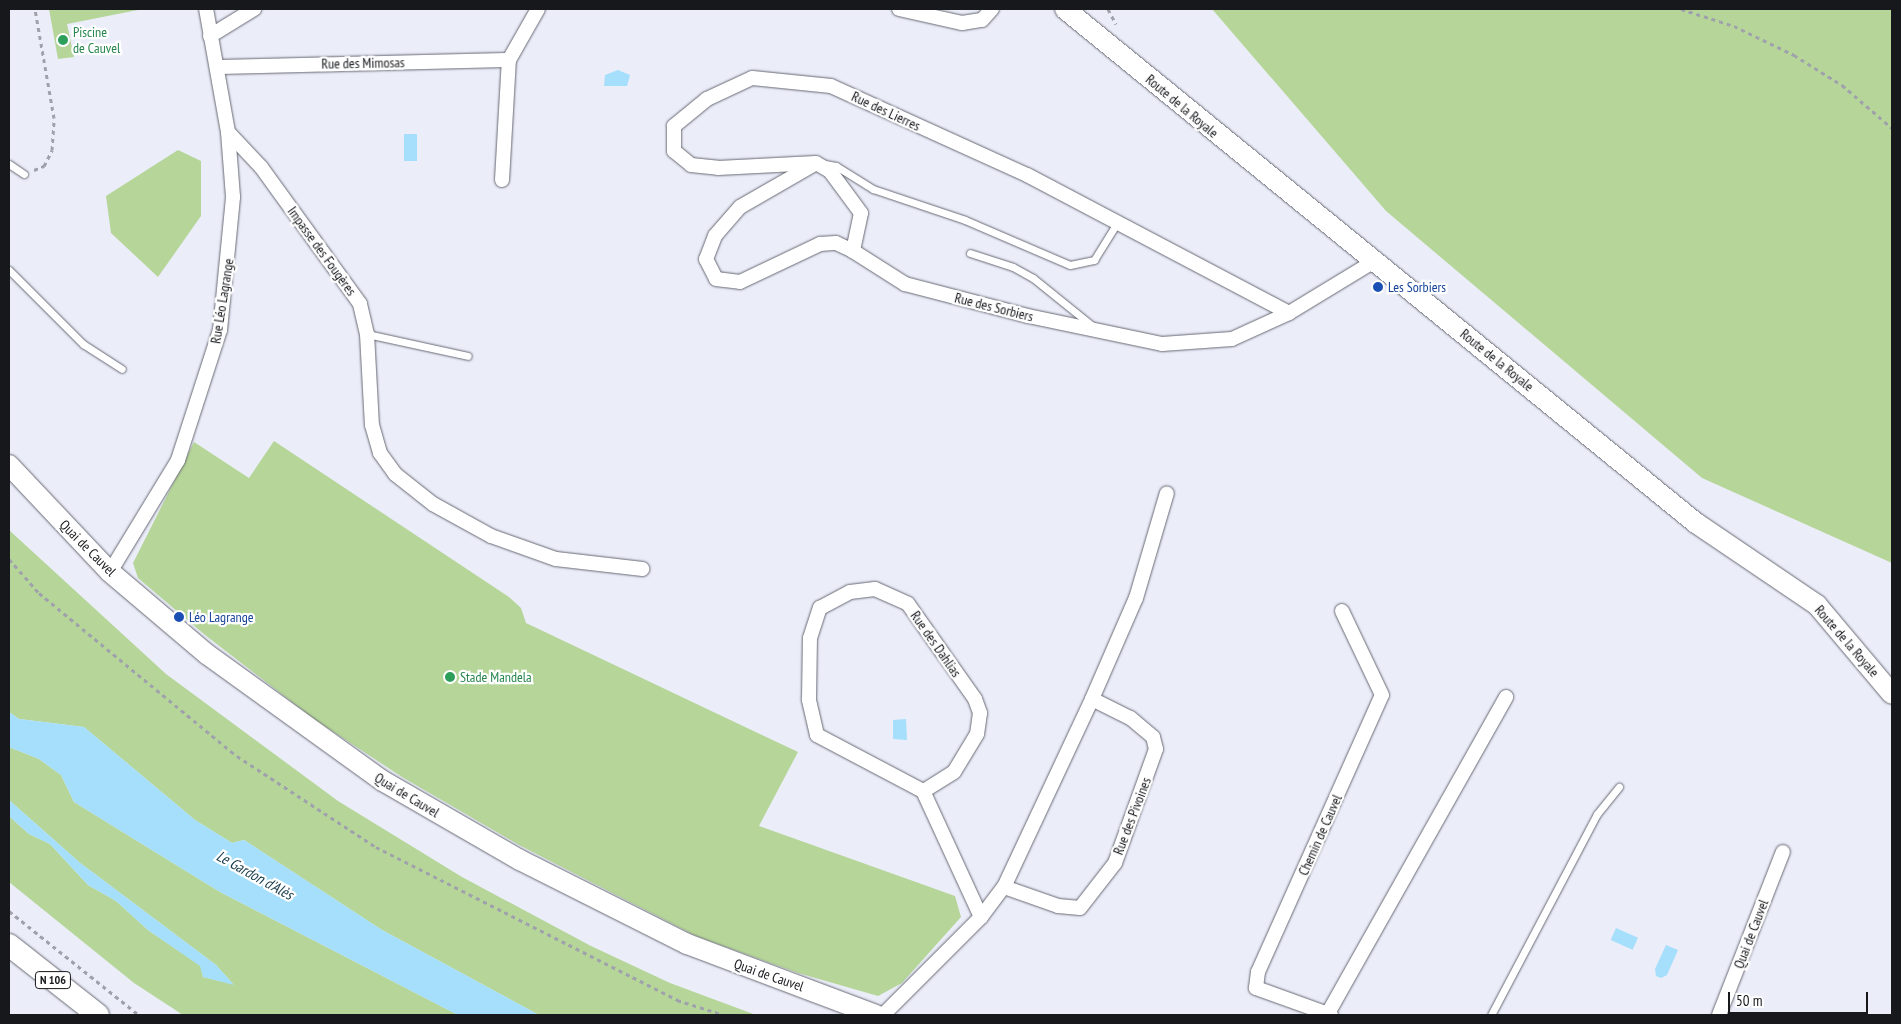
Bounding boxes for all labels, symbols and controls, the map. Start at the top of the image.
place label: Piscine de Cauvel [73,24,120,56]
marker: Piscine de Cauvel [57,34,69,46]
street label: Rue des Mimosas [321,54,405,72]
street label: Route de la Royale [1142,71,1222,141]
street label: Rue des Lierres [849,88,923,134]
street label: Impasse des Fougères [284,203,360,299]
street label: Rue Léo Lagrange [207,257,237,345]
place label: Les Sorbiers [1388,279,1446,295]
marker: Les Sorbiers [1372,281,1384,293]
street label: Rue des Sorbiers [953,289,1035,325]
street label: Route de la Royale [1457,325,1537,395]
street label: Quai de Cauvel [56,516,120,580]
street label: Route de la Royale [1811,602,1883,680]
street label: Rue des Dahlias [907,608,965,680]
place label: Léo Lagrange [189,609,254,625]
marker: Léo Lagrange [173,611,185,623]
place label: Stade Mandela [460,669,532,685]
marker: Stade Mandela [444,671,456,683]
street label: Quai de Cauvel [372,769,442,821]
street label: Rue des Pivoines [1110,775,1154,857]
street label: Chemin de Cauvel [1295,792,1345,878]
water label: Le Gardon d'Alès [214,847,296,903]
street label: Quai de Cauvel [1730,897,1772,971]
street label: Quai de Cauvel [732,955,806,995]
road number: N 106 [34,970,72,990]
scale bar [1731,982,1871,1014]
text: 50 m [1736,991,1762,1010]

